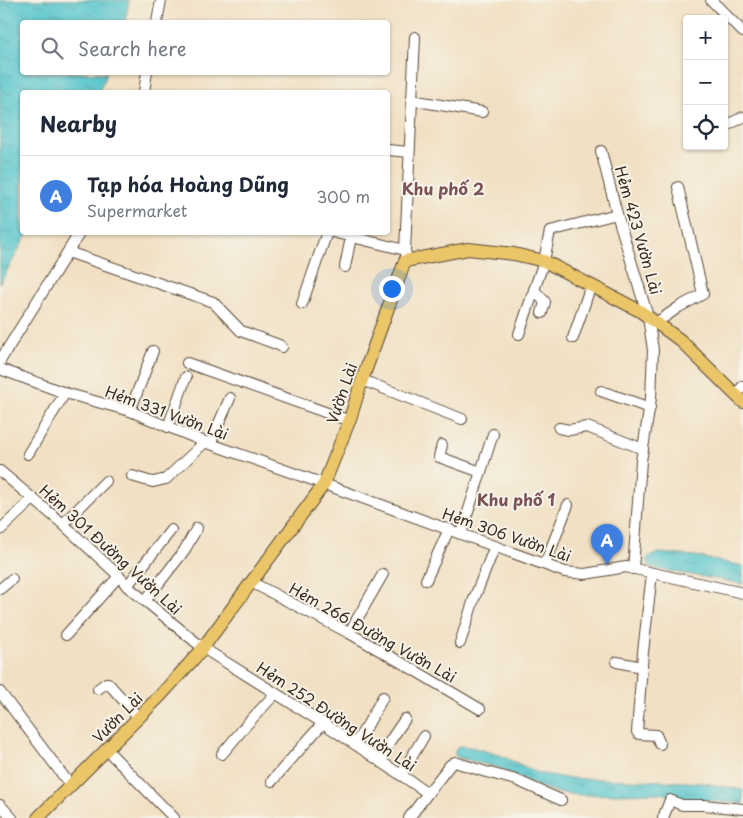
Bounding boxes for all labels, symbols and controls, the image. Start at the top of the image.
map controls [683,15,728,150]
button: + [683,15,728,60]
search box [20,20,390,75]
icon: search [38,34,66,62]
text: Search here [78,34,187,62]
button: − [683,60,728,105]
button: locate [683,105,728,150]
text: Nearby [40,107,117,139]
street label: Hẻm 423 Vườn Lài [610,163,668,297]
text: Tạp hóa Hoàng Dũng [87,170,289,198]
district label: Khu phố 2 [402,176,484,200]
text: A [50,184,62,208]
text: 300 m [316,184,370,208]
text: Supermarket [87,198,187,222]
your location [379,276,405,302]
street label: Vườn Lài [320,359,362,427]
street label: Hẻm 331 Vườn Lài [102,379,232,445]
street label: Hẻm 301 Đường Vườn Lài [35,479,187,619]
district label: Khu phố 1 [477,487,556,511]
street label: Hẻm 306 Vườn Lài [440,501,574,567]
pin: A [591,524,623,565]
street label: Hẻm 266 Đường Vườn Lài [285,576,461,688]
street label: Hẻm 252 Đường Vườn Lài [253,656,421,776]
street label: Vườn Lài [87,687,147,747]

